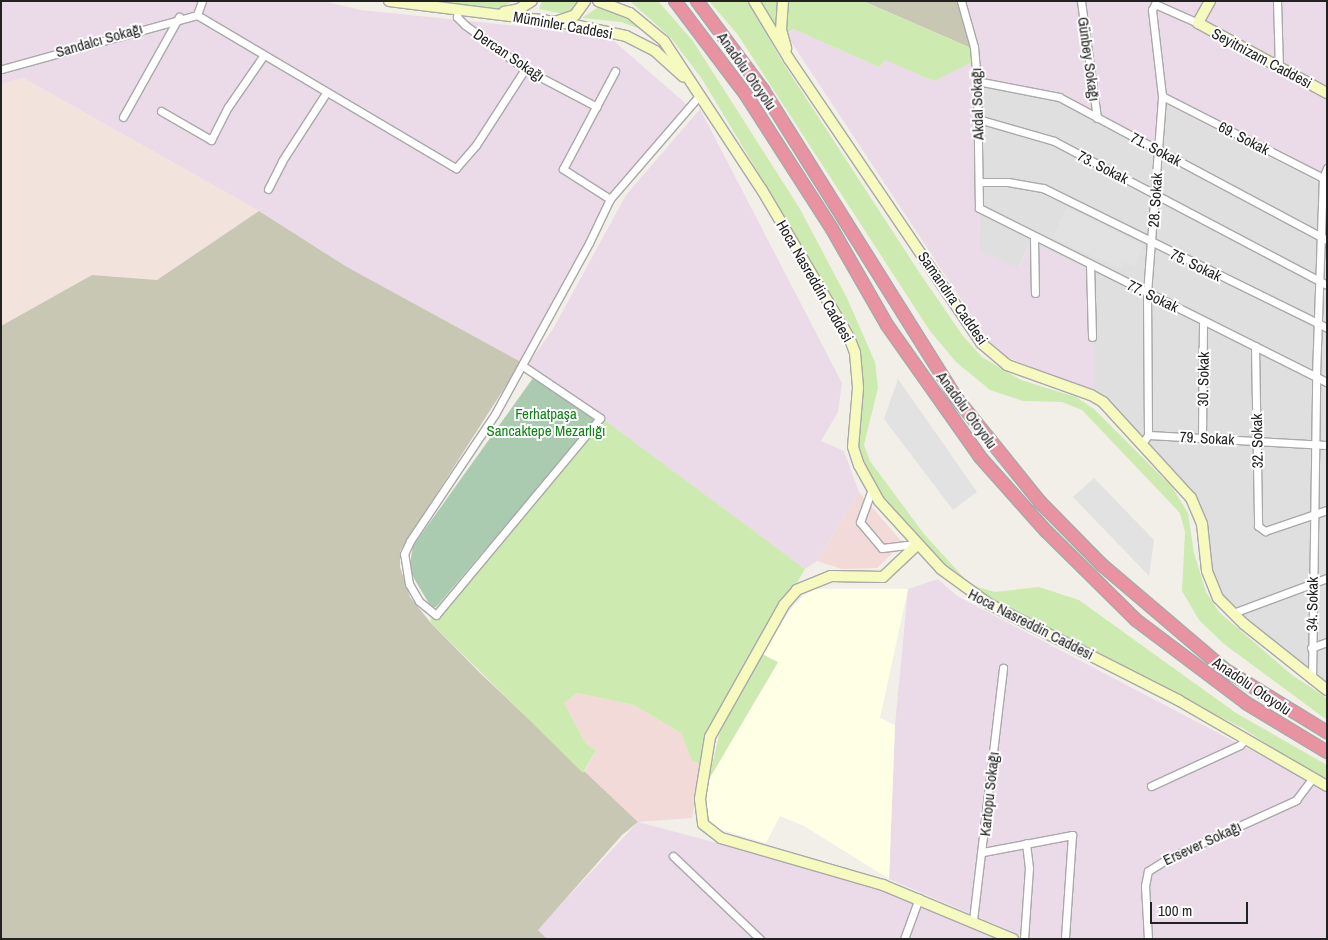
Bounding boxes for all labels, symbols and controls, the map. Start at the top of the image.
street label: Müminler Caddesi [512,7,614,43]
street label: Günbey Sokağı [1074,16,1104,102]
street label: Sandalcı Sokağı [53,19,145,61]
street label: Seyitnizam Caddesi [1209,24,1315,92]
street label: Dercan Sokağı [470,25,548,85]
street label: Anadolu Otoyolu [714,29,780,113]
street label: Akdal Sokağı [967,67,987,141]
street label: 69. Sokak [1216,118,1272,158]
street label: 71. Sokak [1128,128,1184,170]
street label: 73. Sokak [1075,147,1131,187]
street label: 28. Sokak [1144,172,1166,228]
street label: Hoca Nasreddin Caddesi [773,217,857,345]
street label: 75. Sokak [1167,245,1225,285]
street label: Samandıra Caddesi [914,248,992,348]
street label: 77. Sokak [1124,276,1182,316]
street label: 30. Sokak [1194,351,1212,407]
street label: Anadolu Otoyolu [933,368,1001,452]
park label: Ferhatpaşa Sancaktepe Mezarlığı [487,404,605,439]
street label: 32. Sokak [1248,413,1266,469]
street label: 79. Sokak [1179,428,1235,448]
street label: 34. Sokak [1303,576,1321,632]
street label: Hoca Nasreddin Caddesi [965,585,1097,663]
street label: Anadolu Otoyolu [1209,653,1295,719]
street label: Kartopu Sokağı [976,751,1002,837]
street label: Ersever Sokağı [1160,817,1244,869]
scale bar [1153,892,1250,924]
text: 100 m [1158,900,1192,921]

